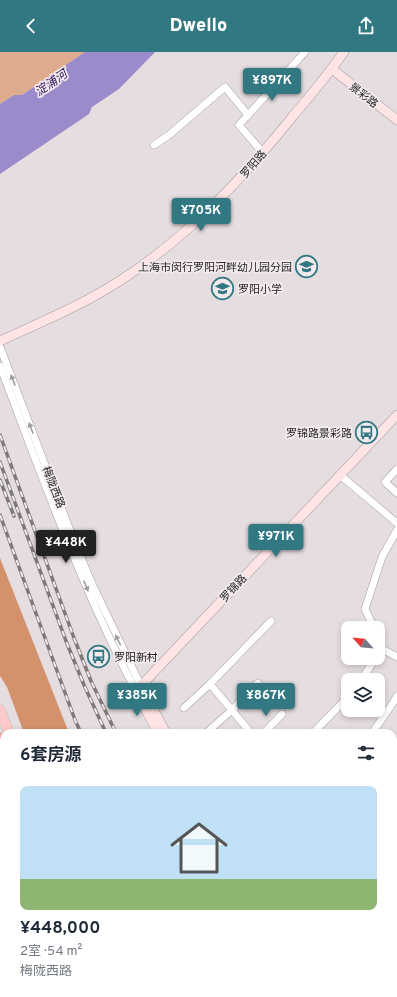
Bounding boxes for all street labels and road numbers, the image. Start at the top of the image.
street label: 景彩路 [346,80,381,111]
street label: 罗阳路 [238,148,270,182]
street label: 梅陇西路 [39,464,67,510]
street label: 罗锦路 [217,572,250,606]

